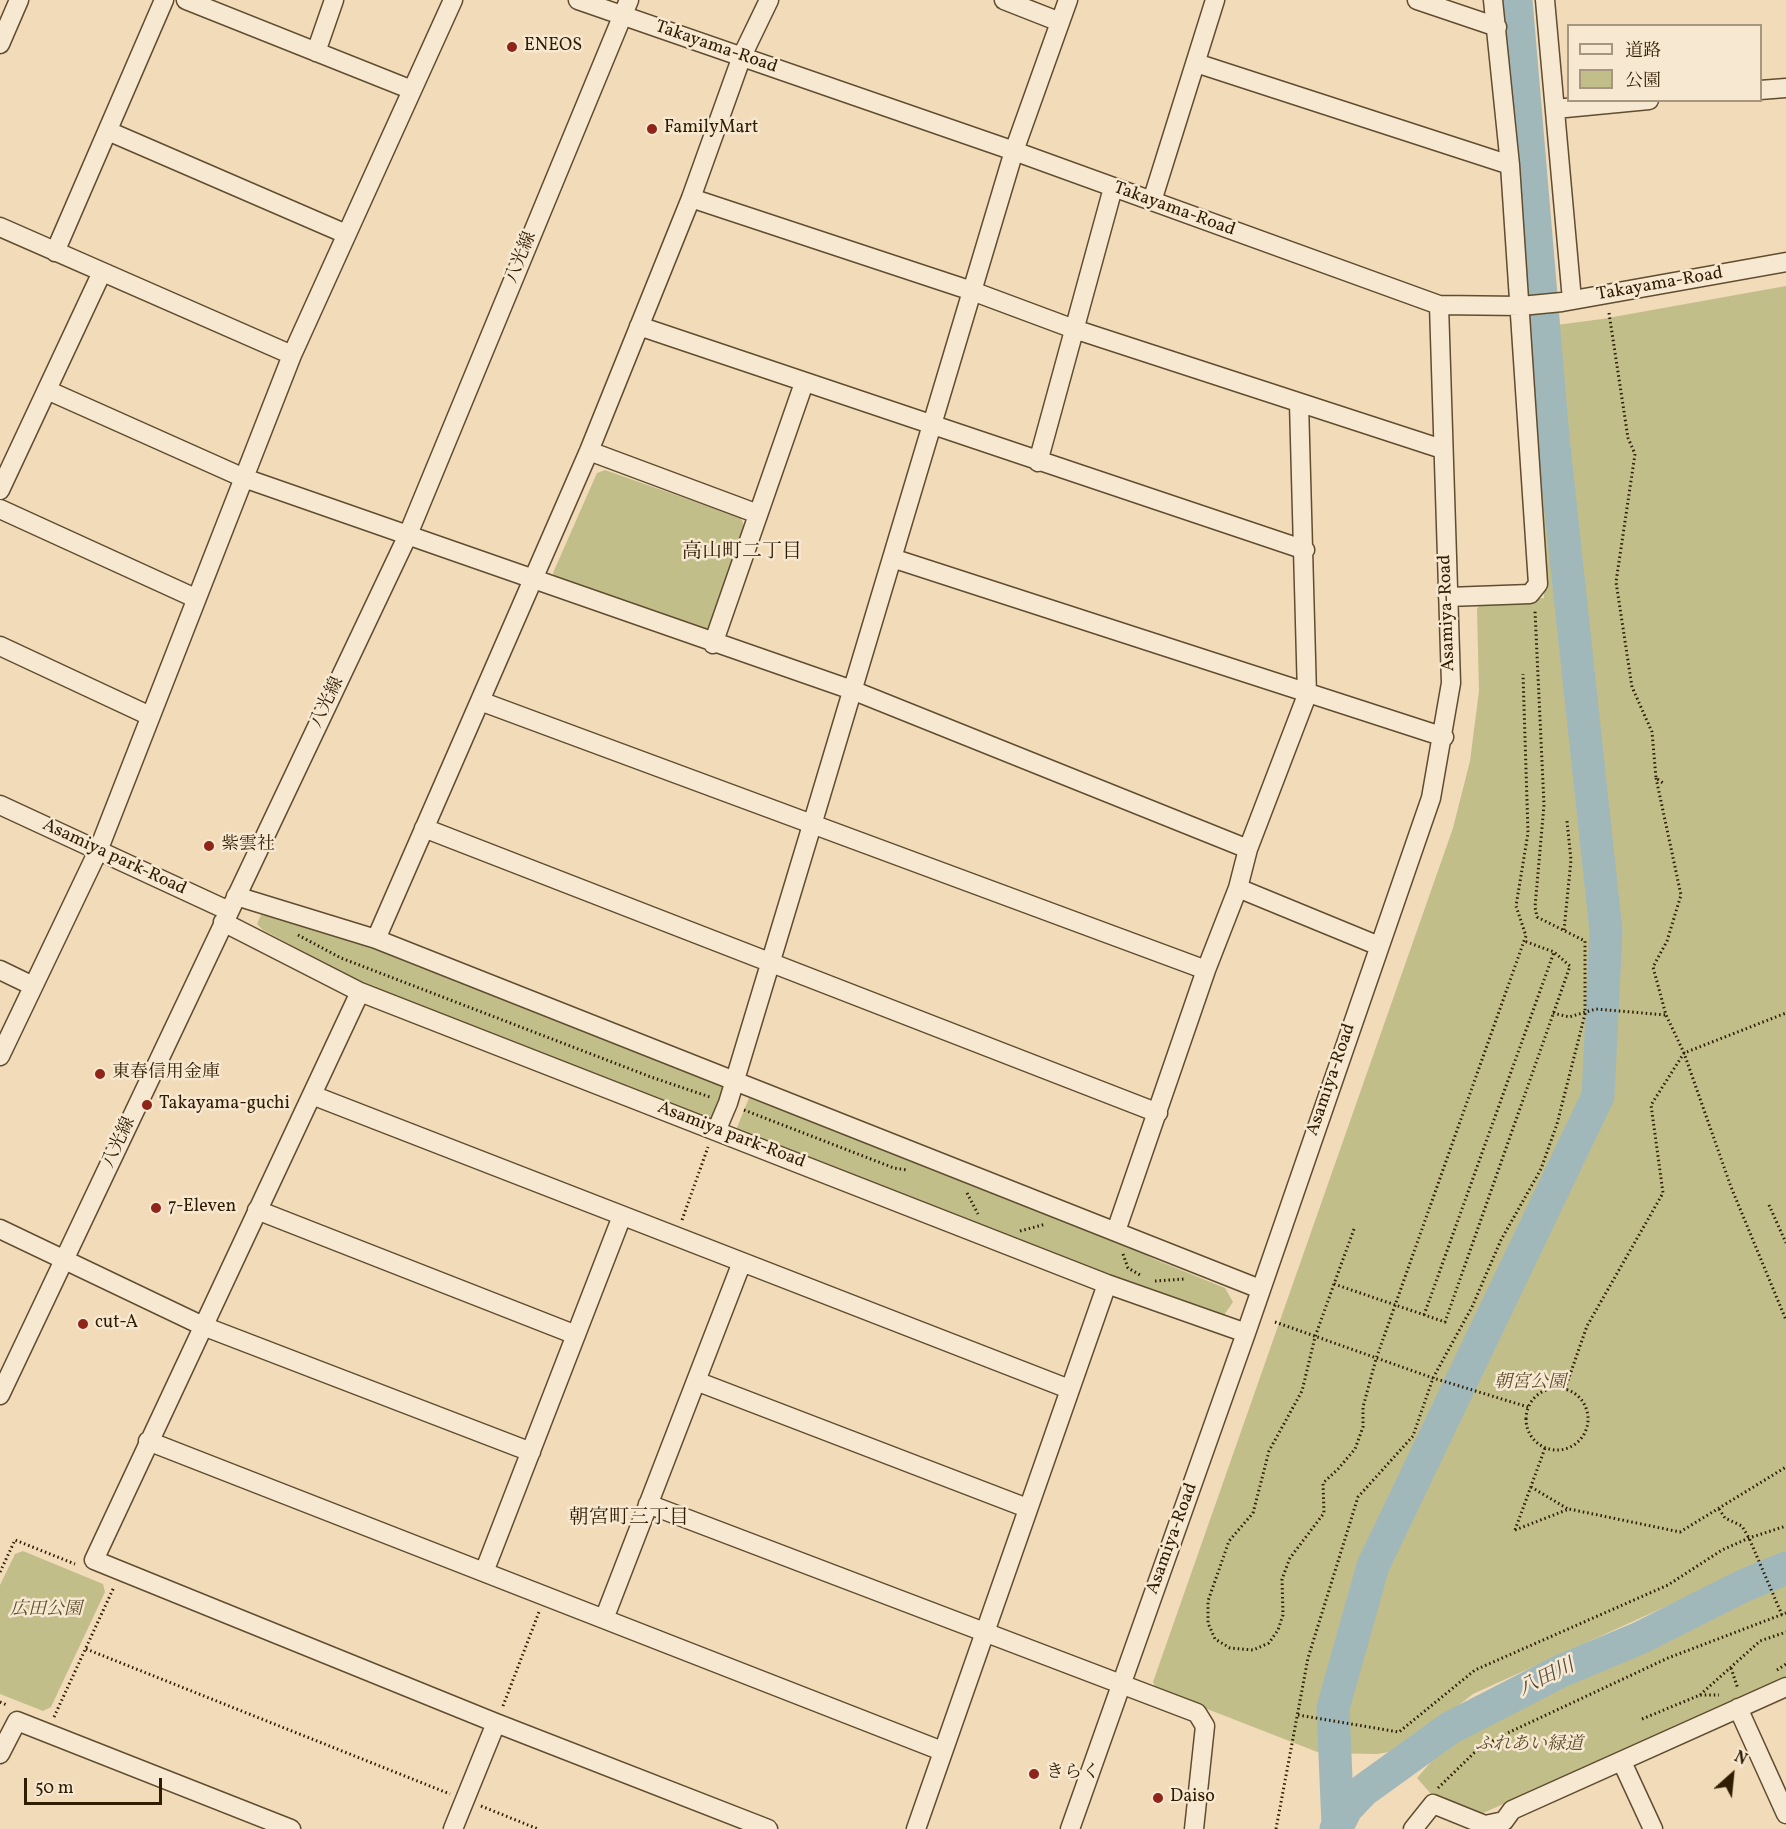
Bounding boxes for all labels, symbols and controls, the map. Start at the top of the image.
street label: Takayama-Road [652,17,780,79]
legend [1567,24,1762,102]
place label: ENEOS [524,36,582,58]
text: 道路 [1625,39,1661,64]
marker: ENEOS [505,40,519,54]
text: 公園 [1625,69,1661,94]
place label: FamilyMart [664,118,758,140]
marker: FamilyMart [645,122,659,136]
street label: Takayama-Road [1110,178,1238,242]
street label: 八光線 [502,229,542,287]
street label: Takayama-Road [1595,263,1725,307]
district label: 高山町二丁目 [682,541,802,565]
street label: Asamiya-Road [1435,554,1461,672]
street label: 八光線 [306,674,350,732]
street label: Asamiya park-Road [38,815,190,901]
place label: 紫雲社 [221,835,275,857]
marker: 紫雲社 [202,839,216,853]
street label: Asamiya-Road [1303,1021,1361,1139]
place label: 東春信用金庫 [112,1063,220,1085]
marker: 東春信用金庫 [93,1067,107,1081]
place label: Takayama-guchi [159,1094,290,1116]
marker: Takayama-guchi [140,1098,154,1112]
street label: Asamiya park-Road [654,1098,808,1174]
street label: 八光線 [99,1114,141,1172]
place label: 7-Eleven [168,1197,236,1219]
marker: 7-Eleven [149,1201,163,1215]
place label: cut-A [95,1313,138,1335]
marker: cut-A [76,1317,90,1331]
park label: 朝宮公園 [1494,1373,1566,1395]
street label: Asamiya-Road [1143,1480,1203,1598]
district label: 朝宮町三丁目 [569,1507,689,1531]
park label: 広田公園 [10,1600,82,1622]
water label: 八田川 [1515,1655,1579,1703]
park label: ふれあい緑道 [1475,1735,1583,1757]
north arrow [1702,1745,1762,1805]
text: N [1730,1747,1750,1771]
place label: きらく [1046,1763,1100,1785]
scale bar [27,1766,165,1804]
marker: きらく [1027,1767,1041,1781]
text: 50 m [35,1776,74,1801]
place label: Daiso [1170,1787,1215,1809]
marker: Daiso [1151,1791,1165,1805]

